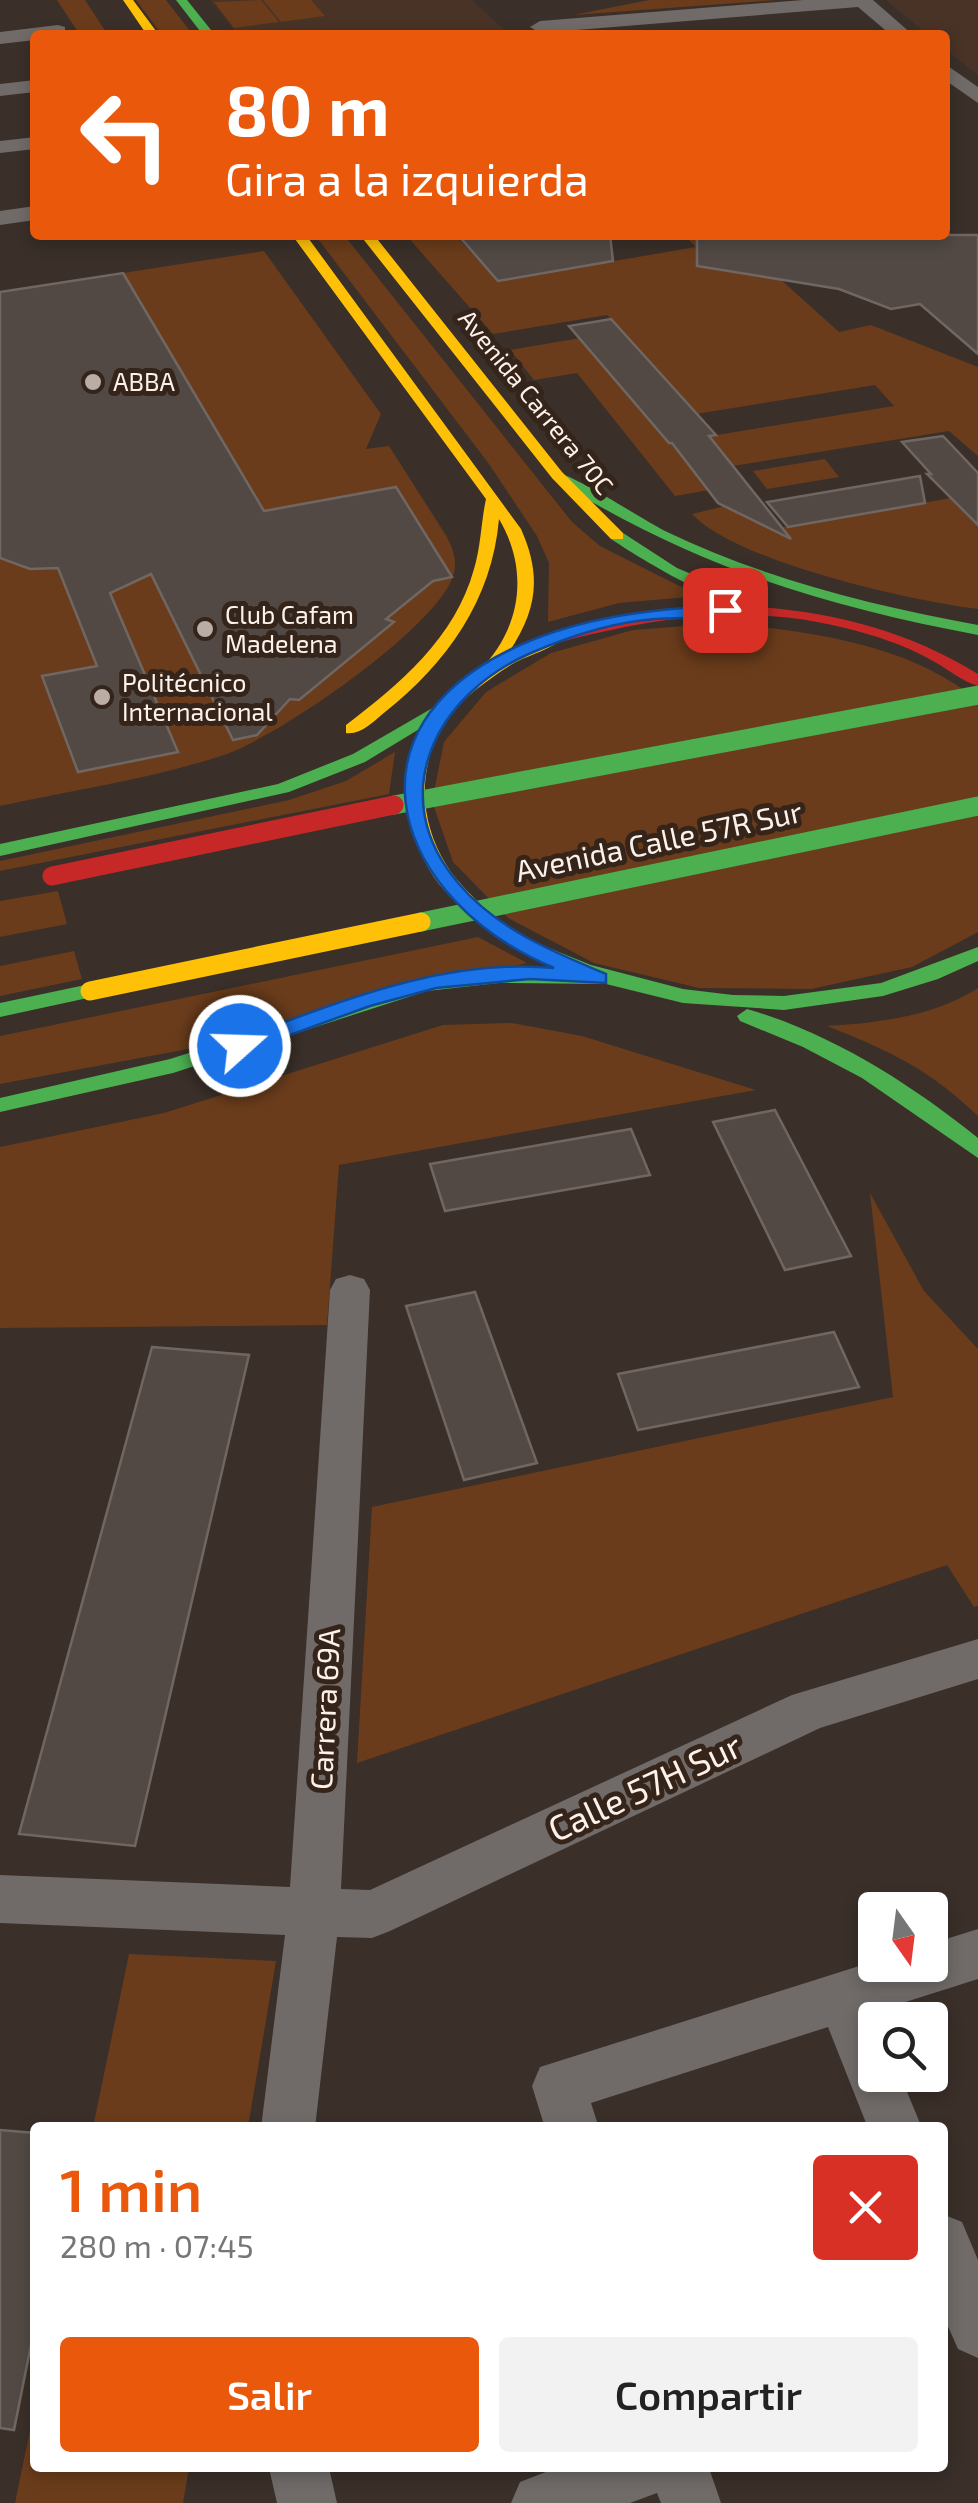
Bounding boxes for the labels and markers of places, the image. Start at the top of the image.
place label: ABBA [113,366,176,396]
marker: ABBA [82,371,104,393]
pin [683,568,768,653]
place label: Club Cafam Madelena [225,599,354,658]
marker: Club Cafam Madelena [194,618,216,640]
place label: Politécnico Internacional [122,667,273,726]
marker: Politécnico Internacional [91,686,113,708]

